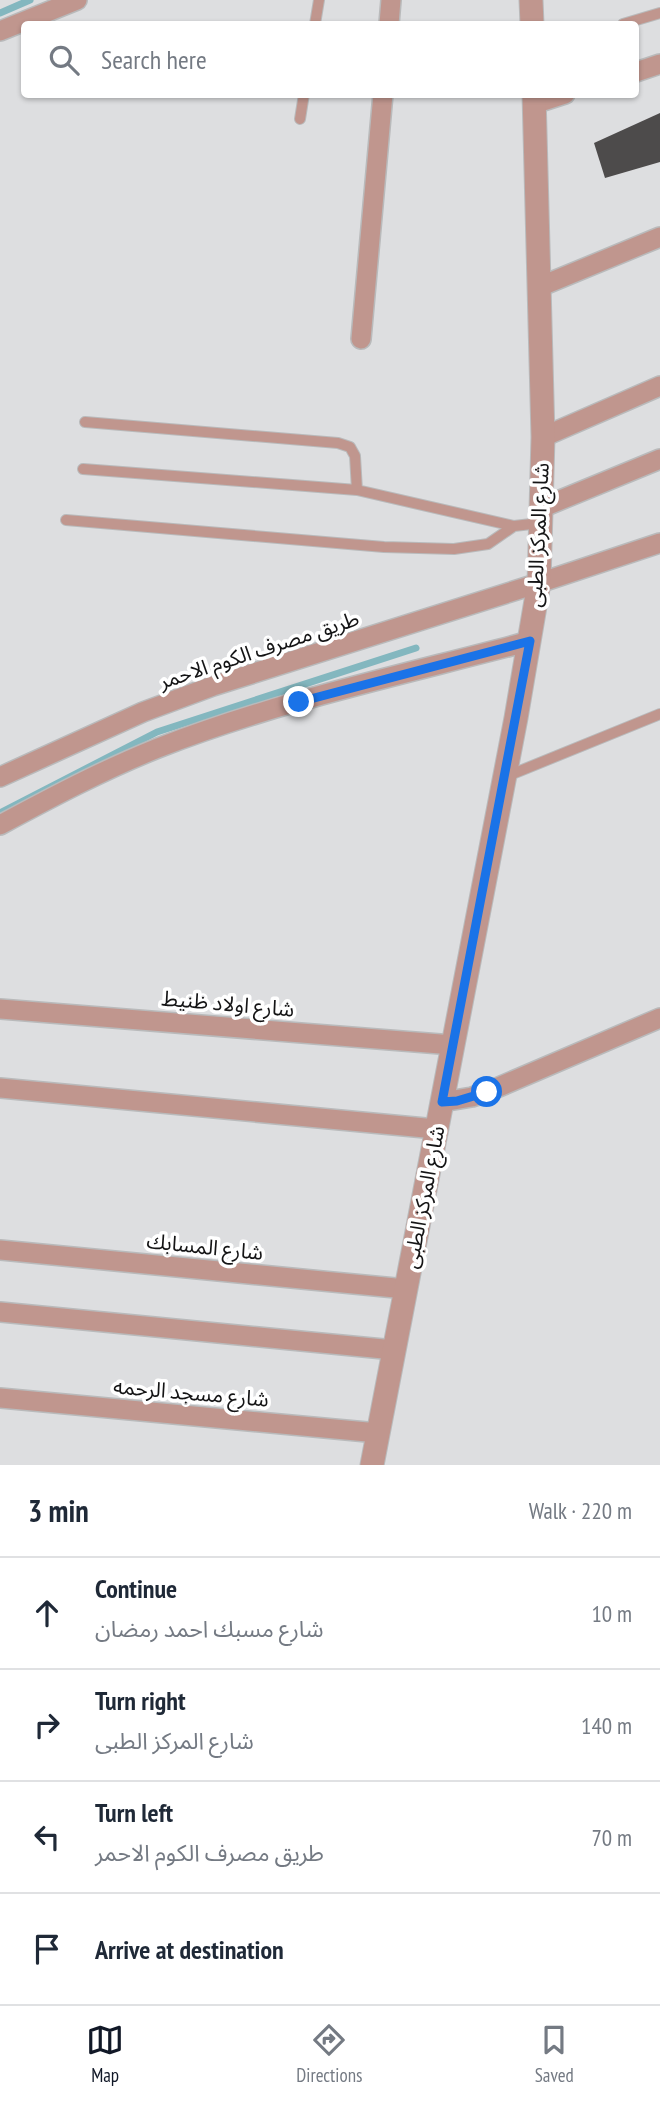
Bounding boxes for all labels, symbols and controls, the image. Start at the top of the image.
search box [21,21,639,98]
icon: search [45,41,83,79]
text: Search here [101,43,207,76]
street label: شارع المركز الطبى [520,462,557,608]
street label: طريق مصرف الكوم الاحمر [154,604,363,698]
route end [283,686,314,717]
street label: شارع اولاد ظنيط [160,984,296,1025]
route start [471,1076,502,1107]
street label: شارع المركز الطبى [396,1123,453,1271]
street label: شارع المسابك [145,1227,265,1268]
street label: شارع مسجد الرحمه [112,1372,270,1415]
text: 3 min [28,1491,89,1530]
text: Walk · 220 m [529,1496,632,1525]
text: Continue [95,1572,177,1605]
icon: ahead [28,1594,66,1632]
text: 10 m [591,1599,632,1628]
text: شارع مسبك احمد رمضان [95,1614,324,1643]
text: Turn right [95,1684,186,1717]
icon: right [28,1706,66,1744]
text: 140 m [581,1711,632,1740]
text: شارع المركز الطبى [95,1726,254,1755]
text: Turn left [95,1796,173,1829]
icon: left [28,1818,66,1856]
text: 70 m [591,1823,632,1852]
text: طريق مصرف الكوم الاحمر [95,1838,324,1867]
icon: arrive [28,1930,66,1968]
text: Arrive at destination [95,1933,284,1966]
tab: Map [86,2021,124,2087]
tab: Directions [296,2021,362,2087]
tab: Saved [535,2021,574,2087]

